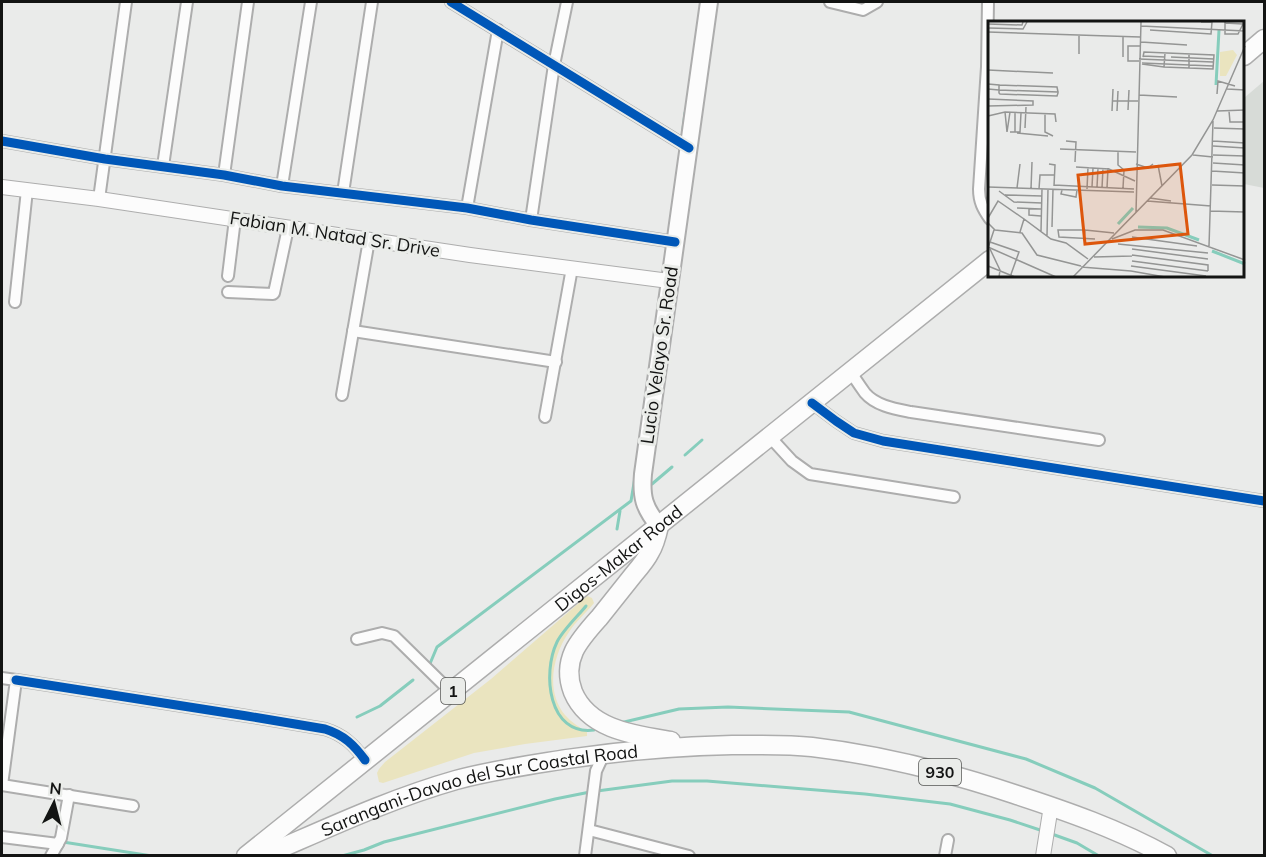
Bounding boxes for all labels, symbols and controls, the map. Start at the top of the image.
inset map [988,21,1245,278]
street label: Fabian M. Natad Sr. Drive [228,206,442,262]
street label: Lucio Velayo Sr. Road [635,265,683,445]
street label: Digos-Makar Road [550,500,687,616]
road number: 1 [441,678,465,704]
street label: Sarangani-Davao del Sur Coastal Road [317,739,639,841]
road number: 930 [919,759,961,785]
north arrow [24,773,84,833]
text: N [49,778,63,799]

